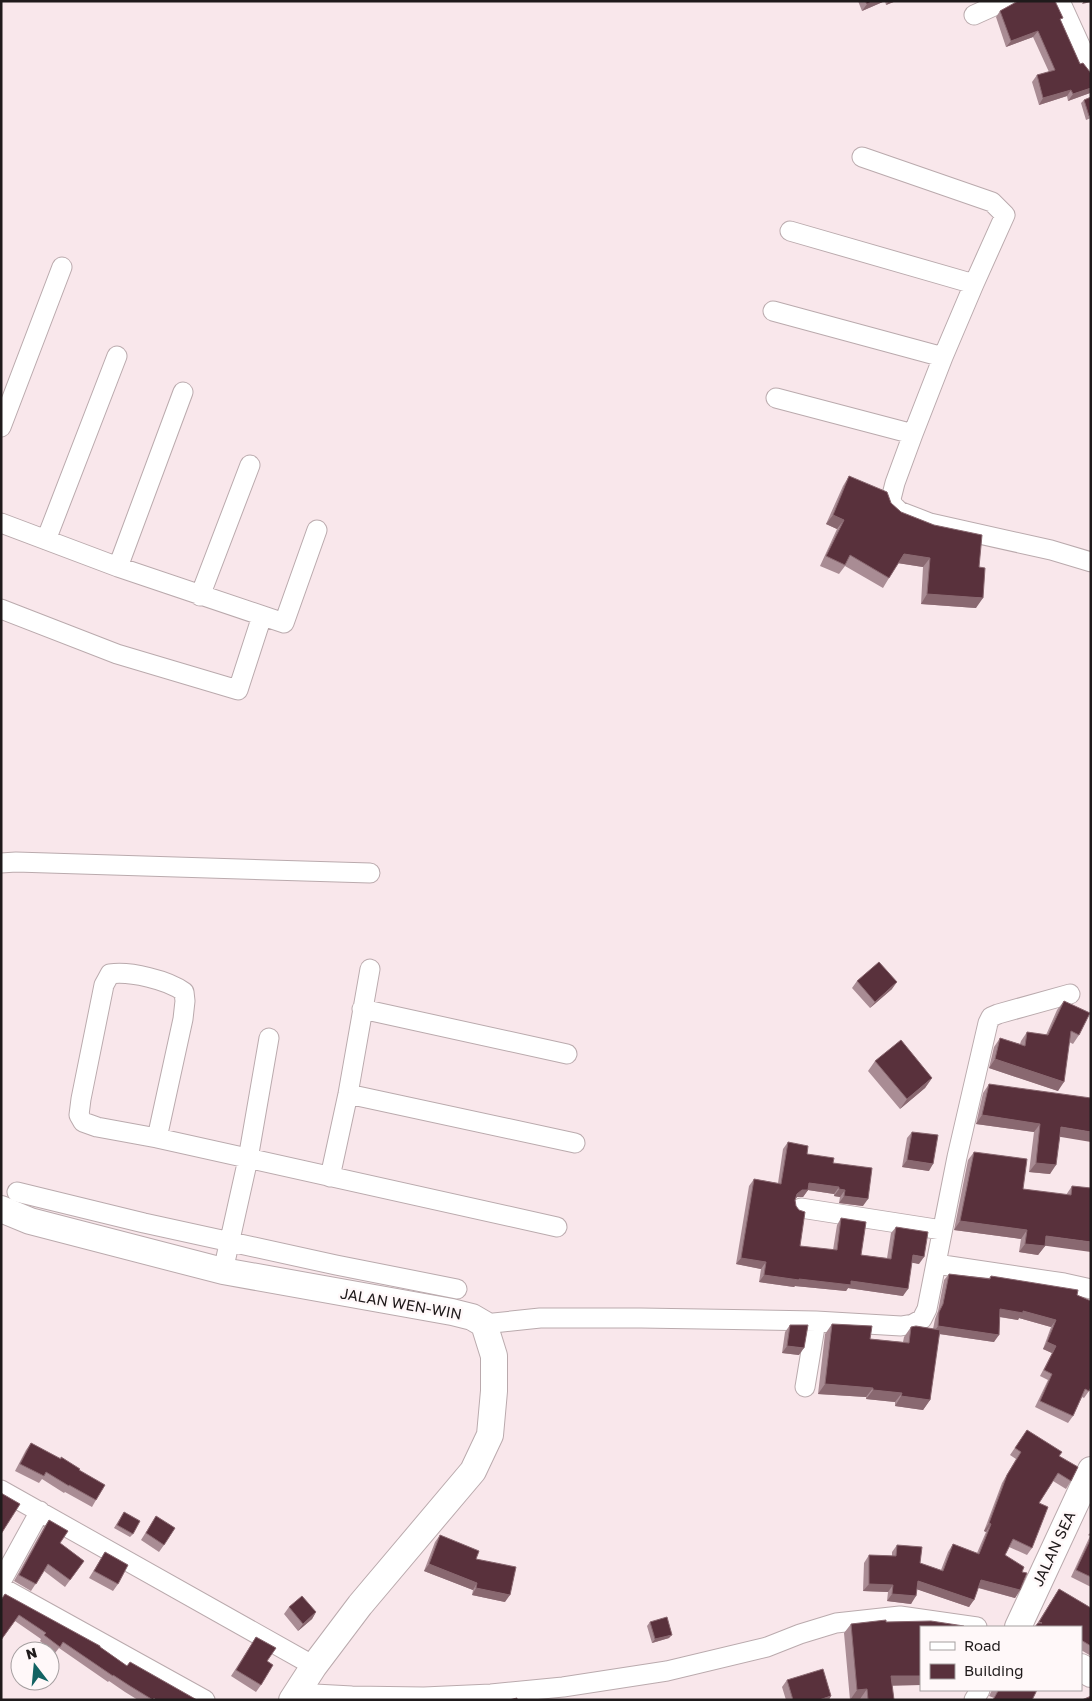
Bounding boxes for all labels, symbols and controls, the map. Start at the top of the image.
street label: JALAN WEN-WIN [339,1283,463,1323]
street label: JALAN SEA [1028,1508,1078,1589]
legend [920,1626,1082,1691]
text: Road [964,1636,1001,1654]
north arrow [10,1641,60,1691]
text: N [24,1643,39,1663]
text: Building [964,1661,1024,1679]

